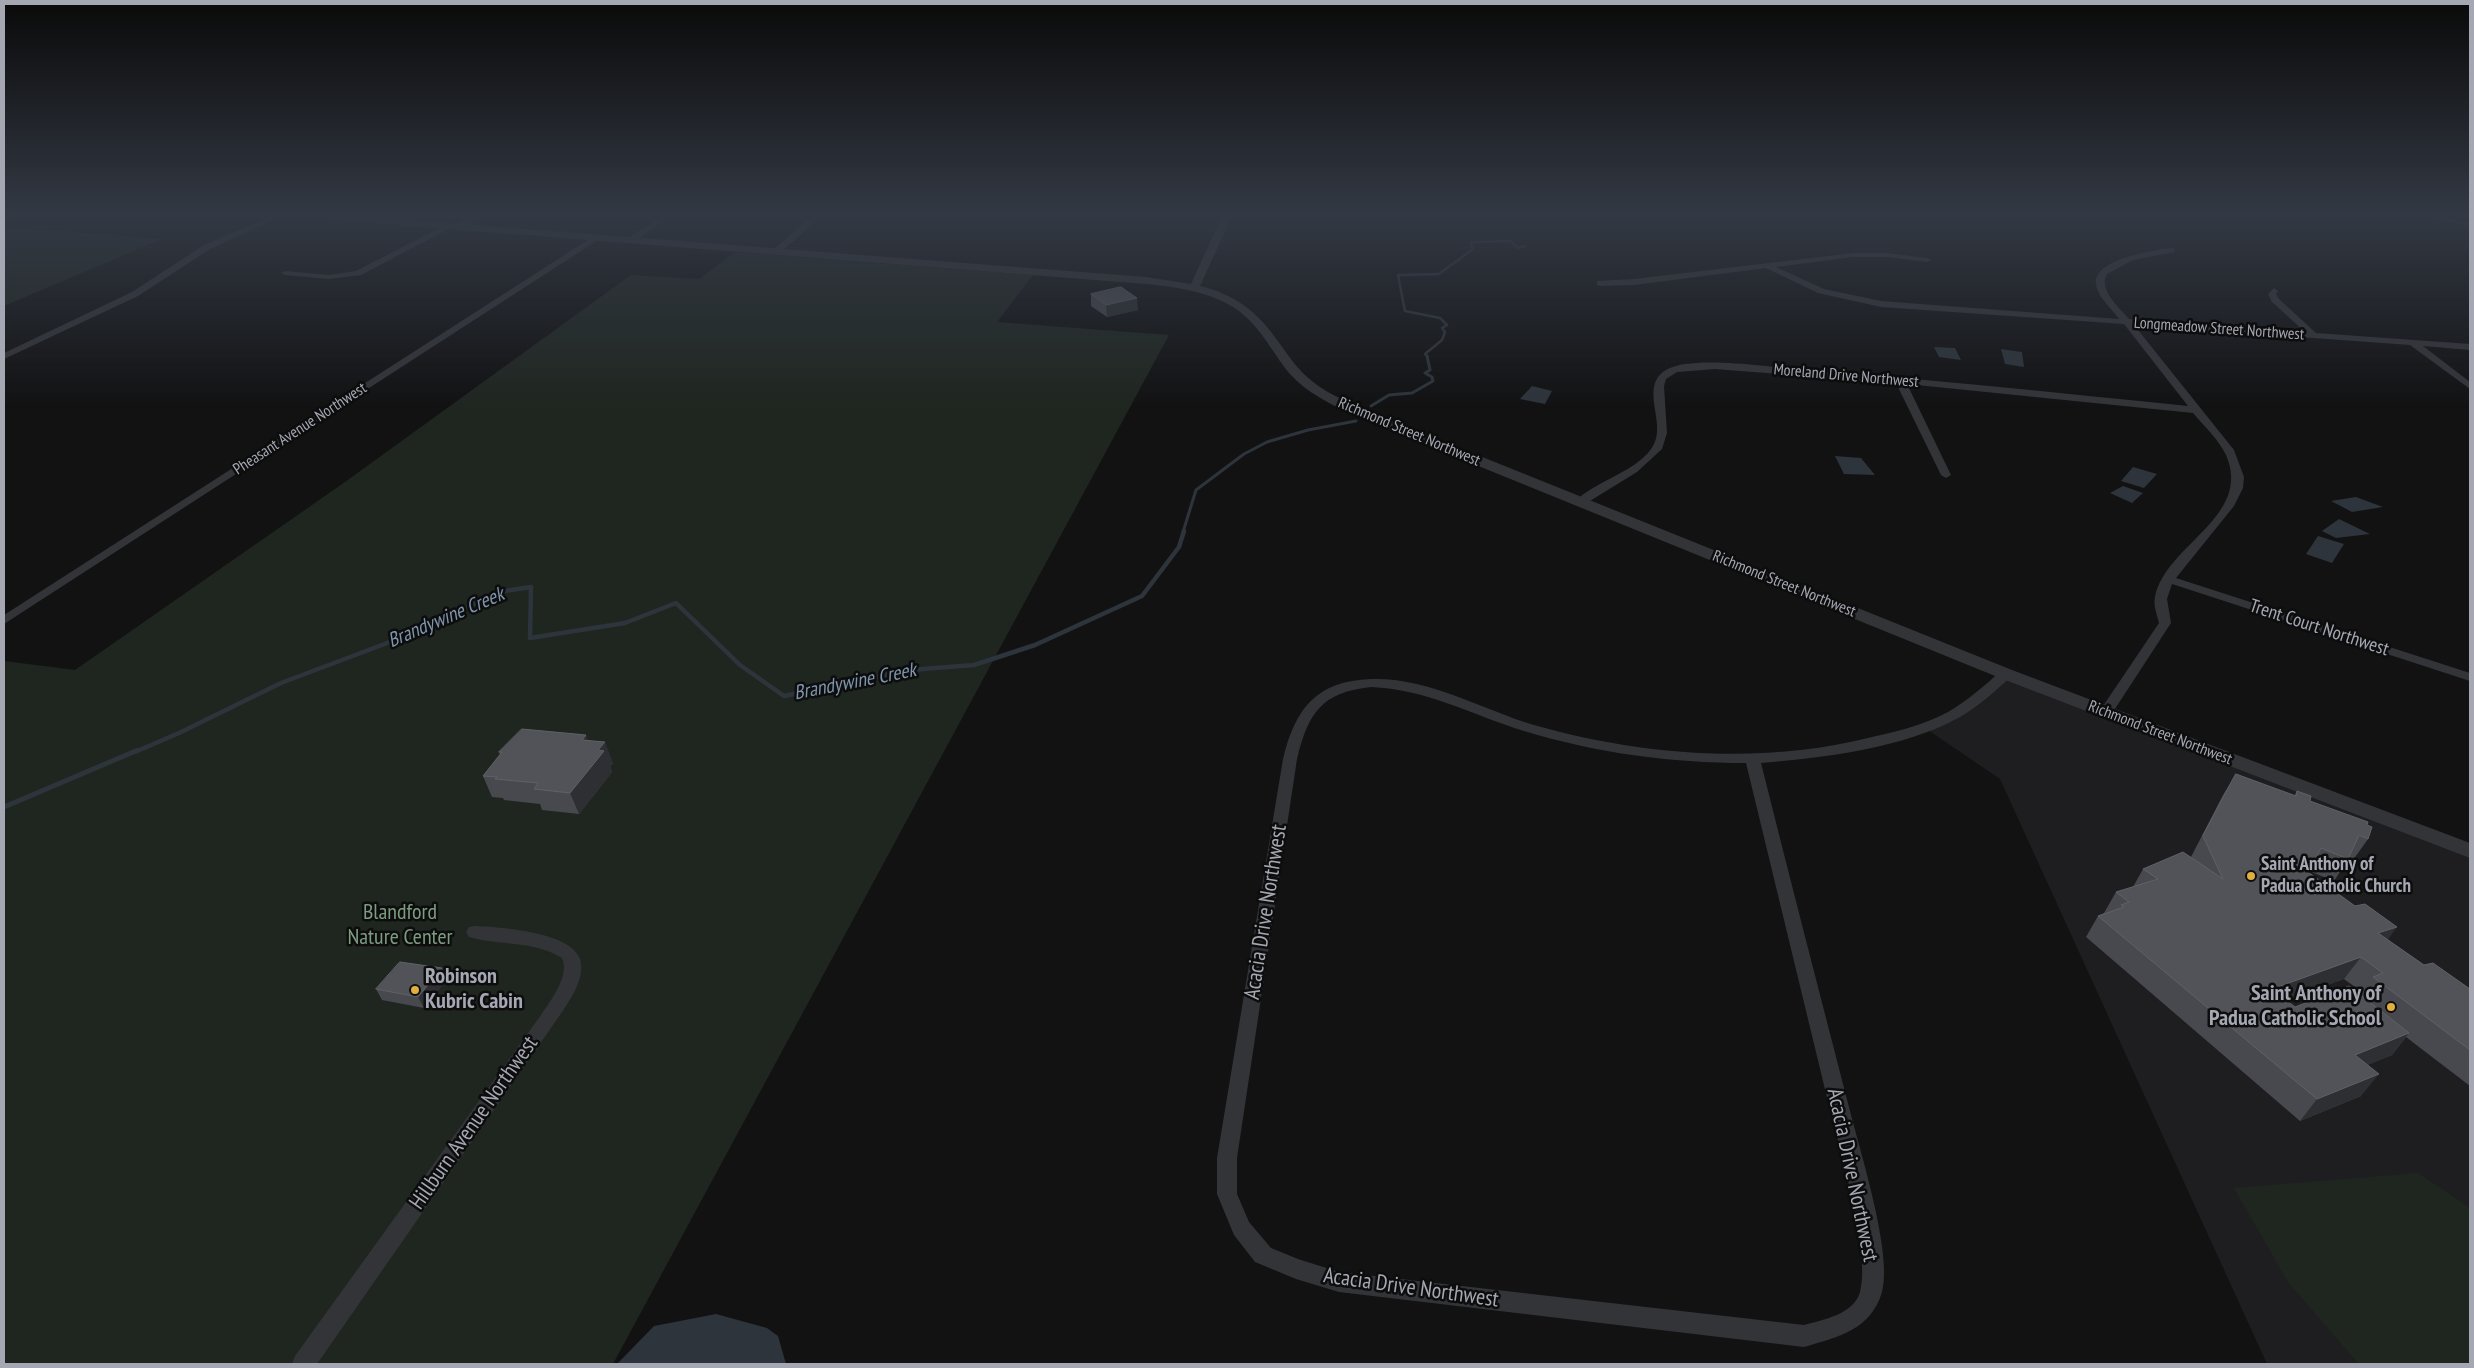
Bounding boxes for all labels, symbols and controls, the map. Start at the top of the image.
street label: Longmeadow Street Northwest [2133,313,2305,345]
street label: Moreland Drive Northwest [1773,360,1919,392]
street label: Pheasant Avenue Northwest [230,379,370,479]
street label: Richmond Street Northwest [1335,393,1483,471]
street label: Richmond Street Northwest [1710,547,1858,621]
water label: Brandywine Creek [384,583,508,653]
street label: Trent Court Northwest [2246,595,2392,661]
water label: Brandywine Creek [792,658,918,706]
street label: Richmond Street Northwest [2085,697,2235,769]
street label: Acacia Drive Northwest [1239,823,1293,1001]
place label: Saint Anthony of Padua Catholic Church [2261,854,2411,898]
marker: Saint Anthony of Padua Catholic Church [2245,870,2257,882]
park label: Blandford Nature Center [347,900,453,951]
place label: Robinson Kubric Cabin [425,964,523,1016]
place label: Saint Anthony of Padua Catholic School [2209,981,2381,1032]
marker: Robinson Kubric Cabin [409,984,421,996]
marker: Saint Anthony of Padua Catholic School [2385,1001,2397,1013]
street label: Hillburn Avenue Northwest [404,1031,544,1215]
street label: Acacia Drive Northwest [1821,1086,1883,1264]
street label: Acacia Drive Northwest [1322,1263,1500,1313]

